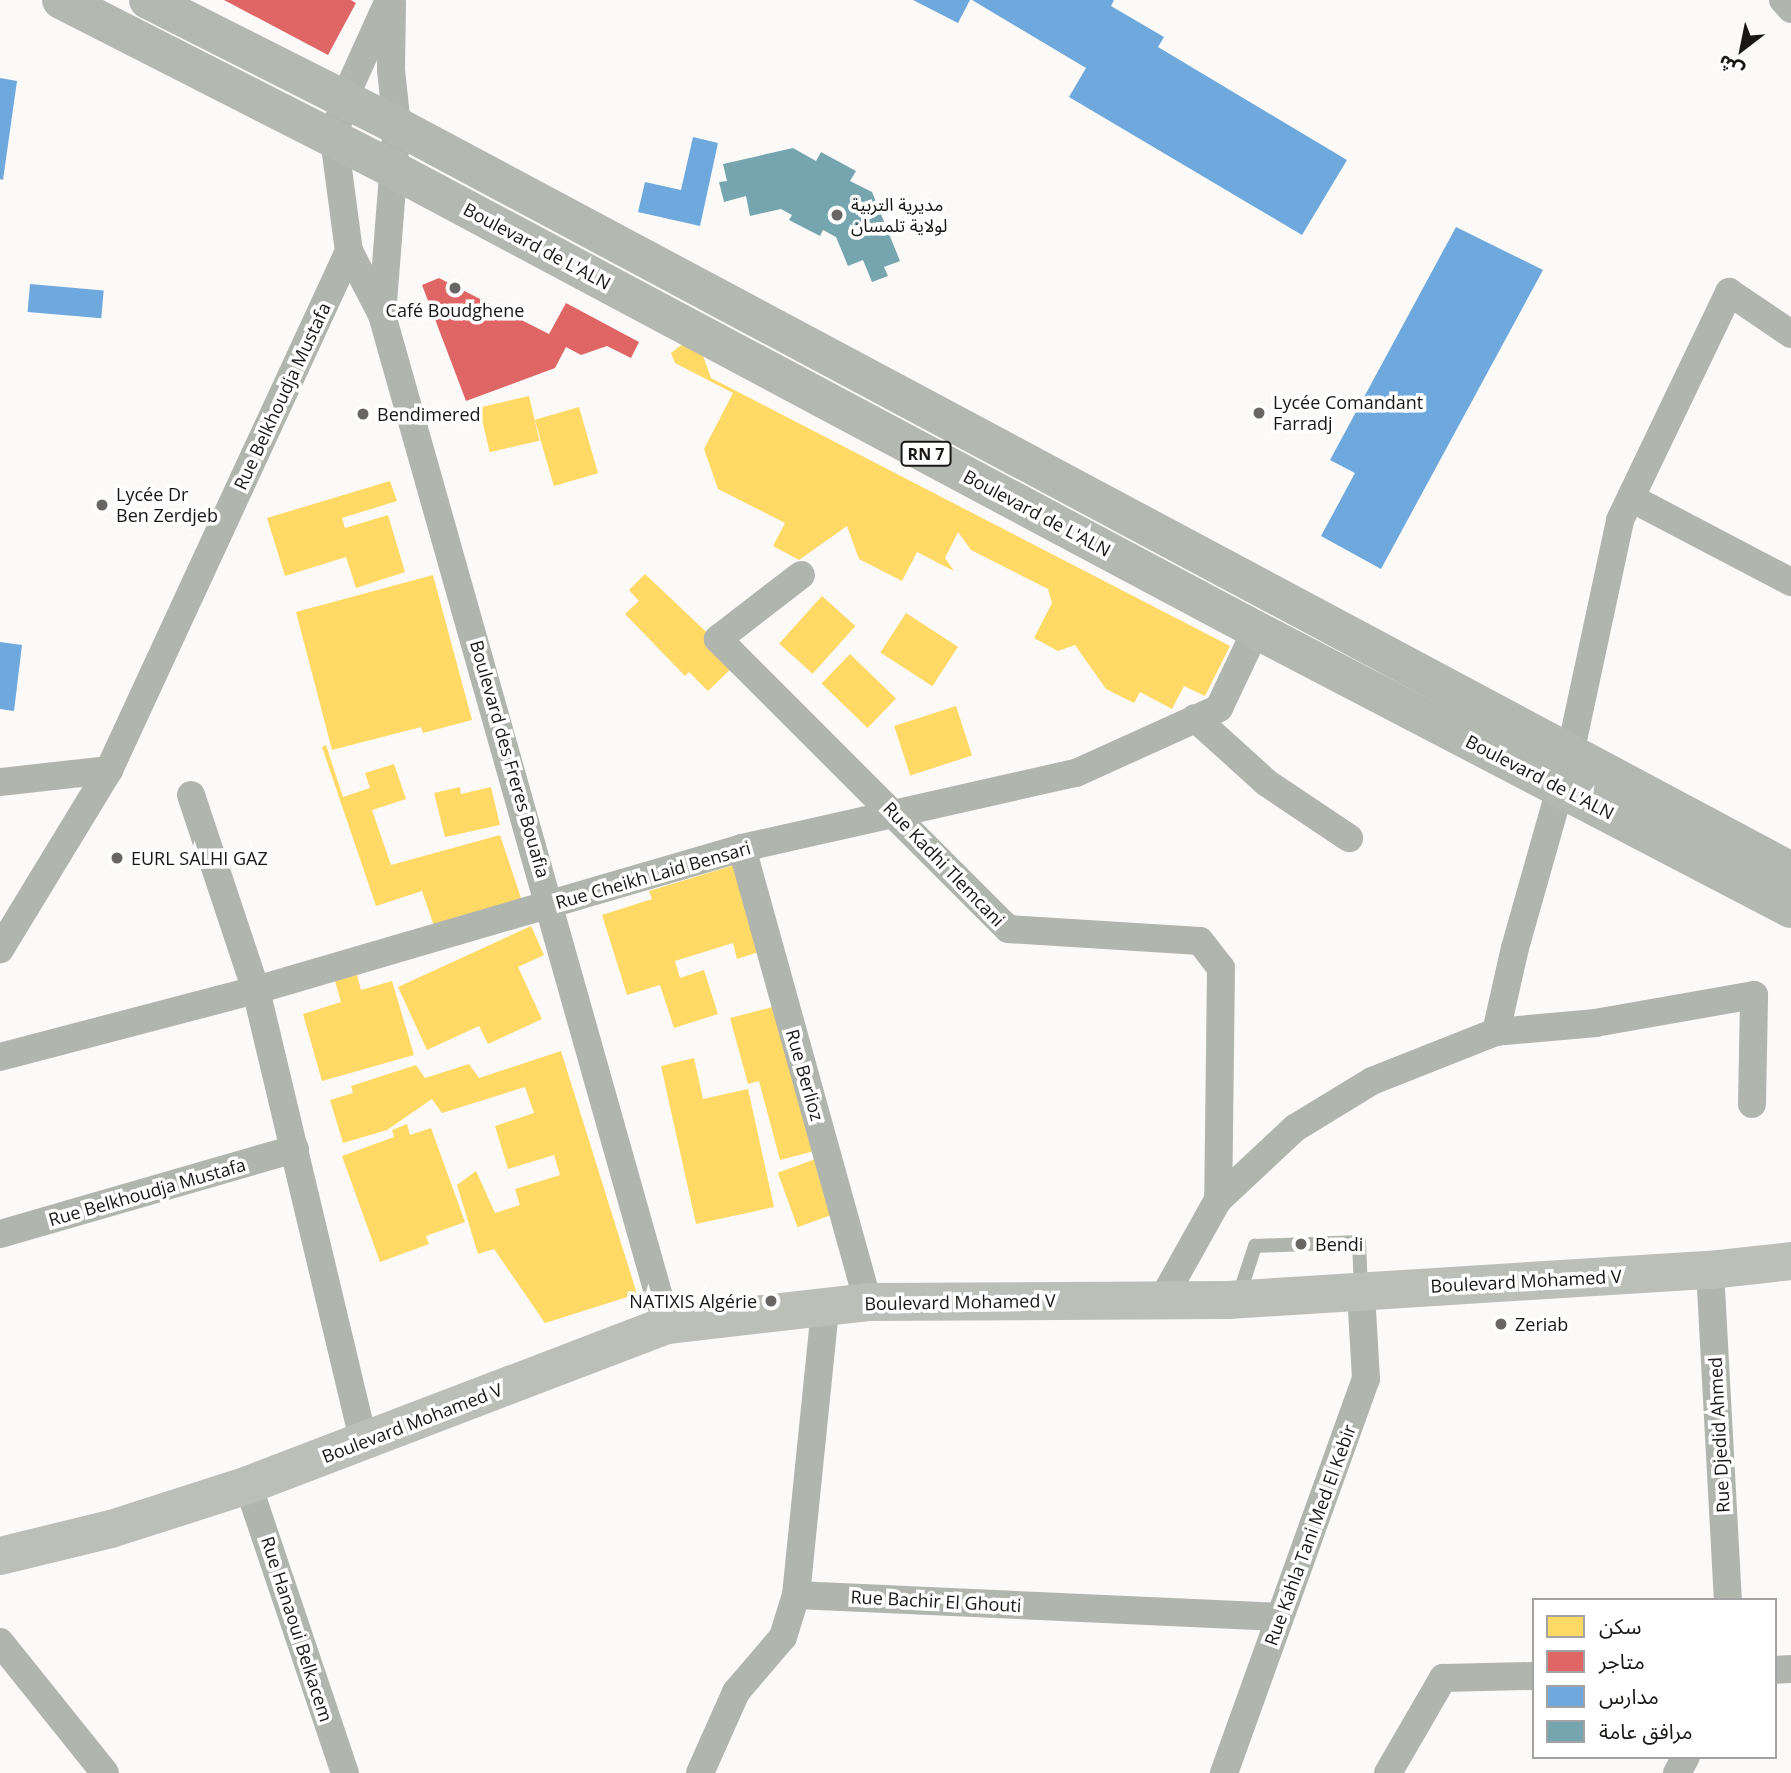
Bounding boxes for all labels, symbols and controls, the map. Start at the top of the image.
north arrow [1707,14,1777,84]
text: ش [1713,49,1749,85]
place label: مديرية التربية لولاية تلمسان [851,194,948,236]
street label: Boulevard de L'ALN [460,198,614,294]
marker: مديرية التربية لولاية تلمسان [829,207,845,223]
marker: Café Boudghene [447,280,463,296]
street label: Rue Belkhoudja Mustafa [229,299,335,493]
place label: Café Boudghene [386,299,524,321]
place label: Lycée Comandant Farradj [1273,392,1423,434]
place label: Bendimered [377,403,481,425]
marker: Lycée Comandant Farradj [1251,405,1267,421]
marker: Bendimered [355,406,371,422]
road number: RN 7 [900,442,952,467]
street label: Boulevard de L'ALN [960,465,1114,561]
place label: Lycée Dr Ben Zerdjeb [116,484,218,526]
marker: Lycée Dr Ben Zerdjeb [94,497,110,513]
street label: Boulevard des Freres Bouafia [466,638,554,880]
street label: Boulevard de L'ALN [1462,730,1618,824]
street label: Rue Kadhi Tlemcani [879,797,1009,931]
street label: Rue Cheikh Laid Bensari [553,837,753,913]
place label: EURL SALHI GAZ [131,847,268,869]
marker: EURL SALHI GAZ [109,850,125,866]
street label: Rue Berlioz [782,1027,828,1123]
street label: Rue Belkhoudja Mustafa [46,1153,248,1231]
place label: Bendi [1315,1233,1363,1255]
marker: Bendi [1293,1236,1309,1252]
street label: Boulevard Mohamed V [1430,1265,1622,1297]
place label: NATIXIS Algérie [629,1290,757,1312]
street label: Boulevard Mohamed V [864,1290,1056,1314]
marker: NATIXIS Algérie [763,1293,779,1309]
place label: Zeriab [1515,1313,1568,1335]
marker: Zeriab [1493,1316,1509,1332]
street label: Rue Djedid Ahmed [1704,1356,1734,1514]
street label: Boulevard Mohamed V [319,1379,505,1467]
street label: Rue Kahla Tani Med El Kebir [1260,1422,1360,1648]
street label: Rue Hanaoui Belkacem [257,1534,337,1724]
street label: Rue Bachir El Ghouti [850,1586,1022,1616]
legend [1532,1598,1777,1759]
text: سكن [1599,1612,1641,1640]
text: متاجر [1599,1647,1645,1675]
text: مدارس [1599,1682,1659,1710]
text: مرافق عامة [1599,1717,1693,1745]

